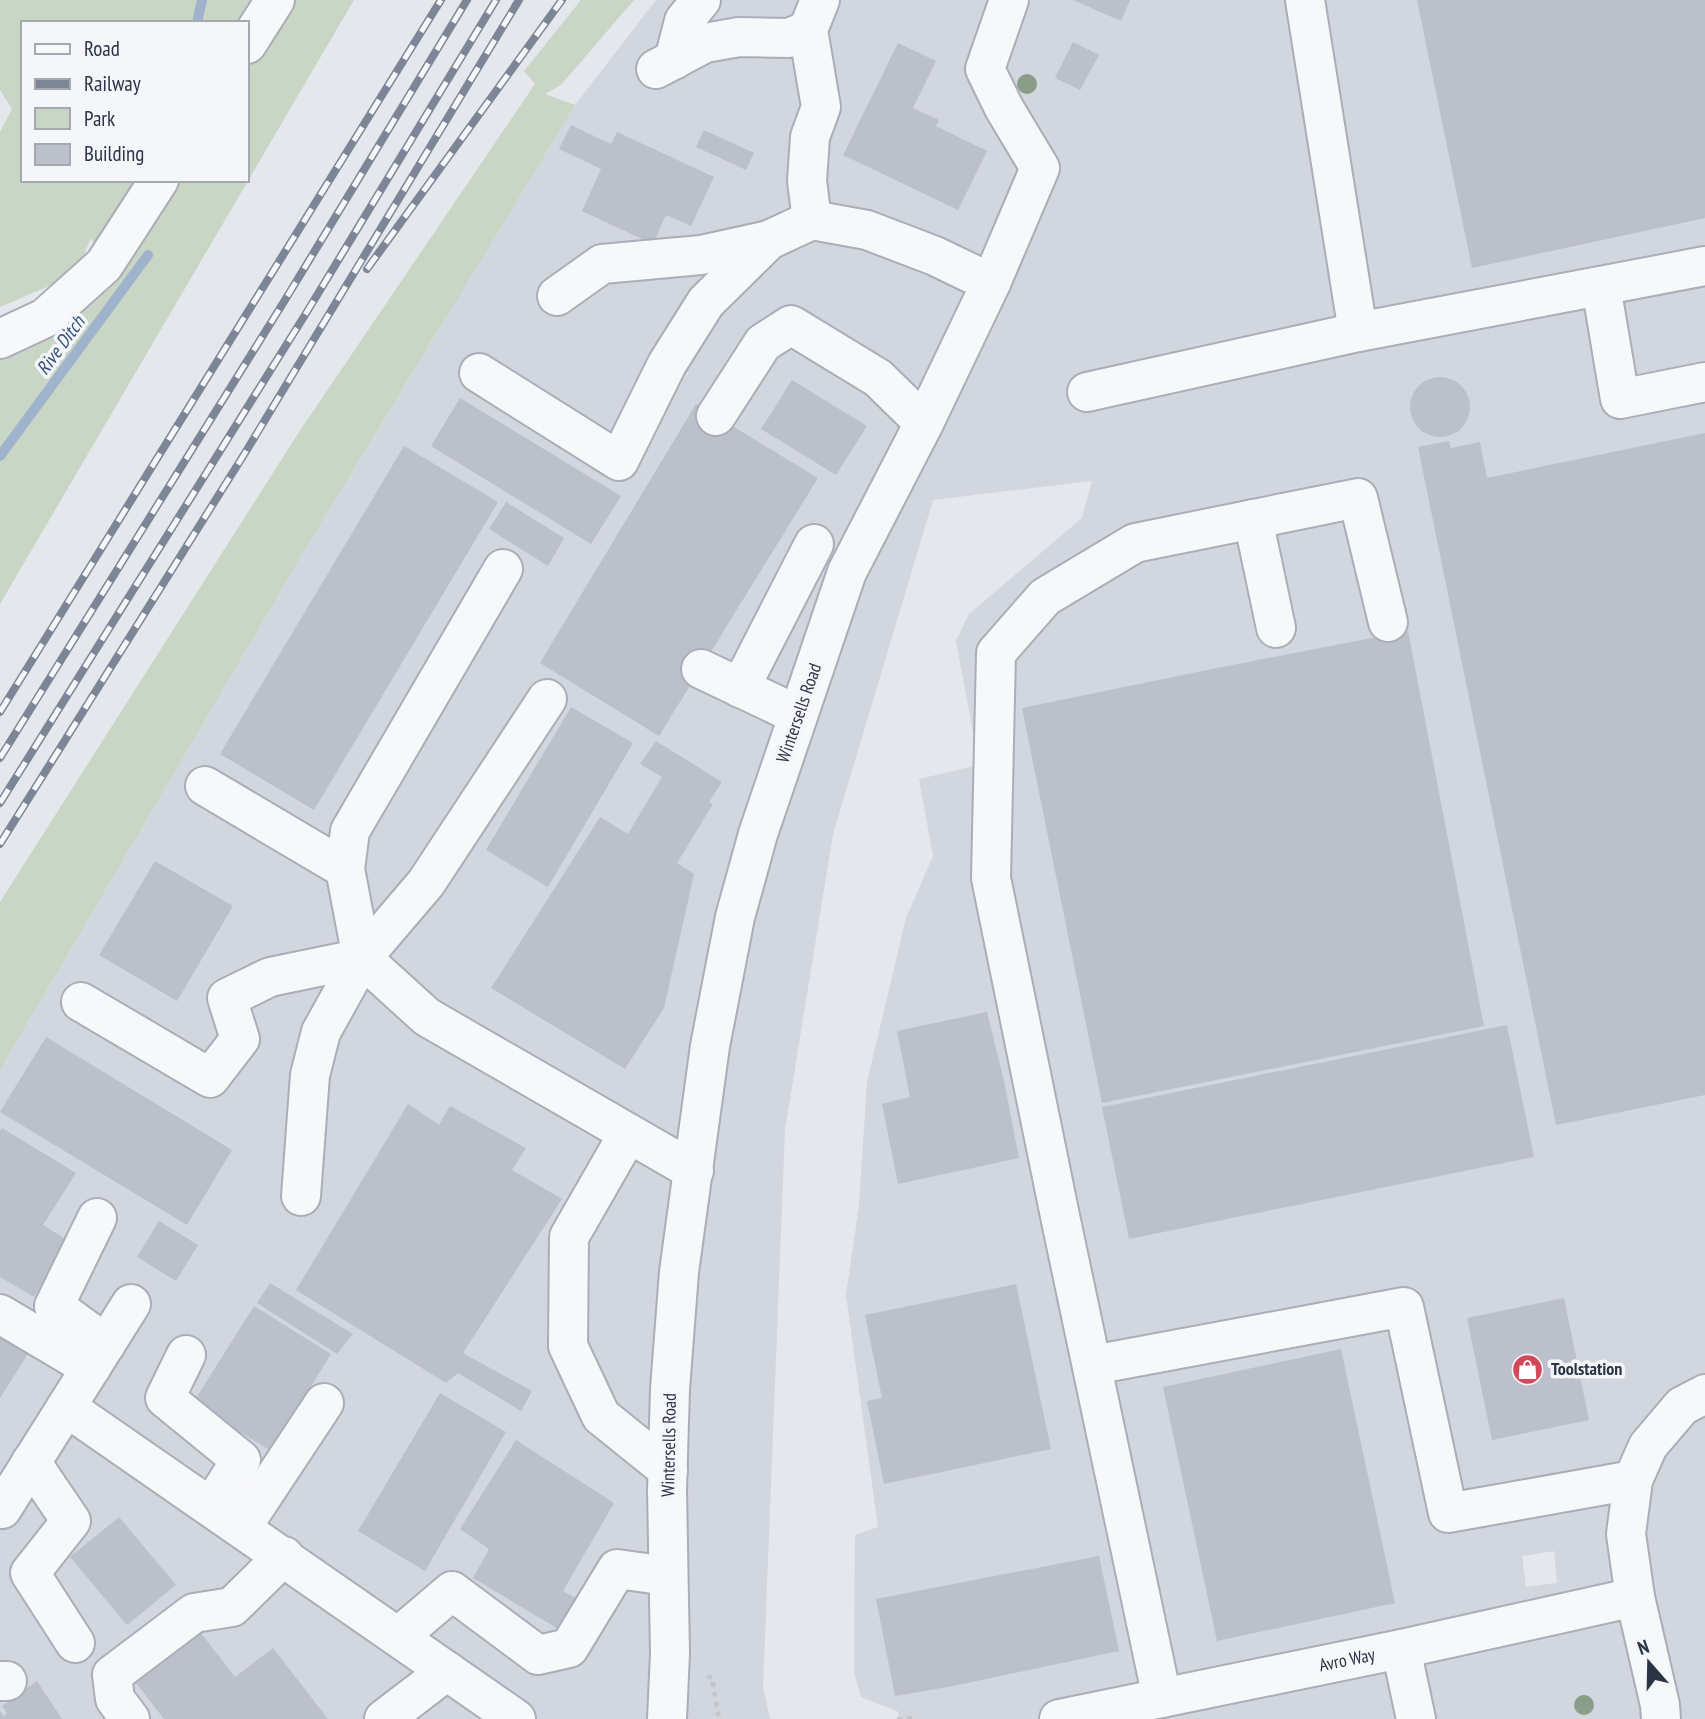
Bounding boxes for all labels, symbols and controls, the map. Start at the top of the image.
legend [21,21,248,182]
text: Road [84,35,120,62]
text: Railway [84,70,141,97]
text: Park [84,105,115,132]
text: Building [84,140,144,167]
water label: Rive Ditch [31,310,90,379]
street label: Wintersells Road [771,660,826,766]
shop icon: Toolstation [1511,1352,1545,1386]
place label: Toolstation [1551,1357,1622,1380]
street label: Wintersells Road [656,1393,681,1497]
north arrow [1614,1628,1684,1698]
text: N [1634,1634,1652,1660]
street label: Avro Way [1317,1643,1377,1677]

